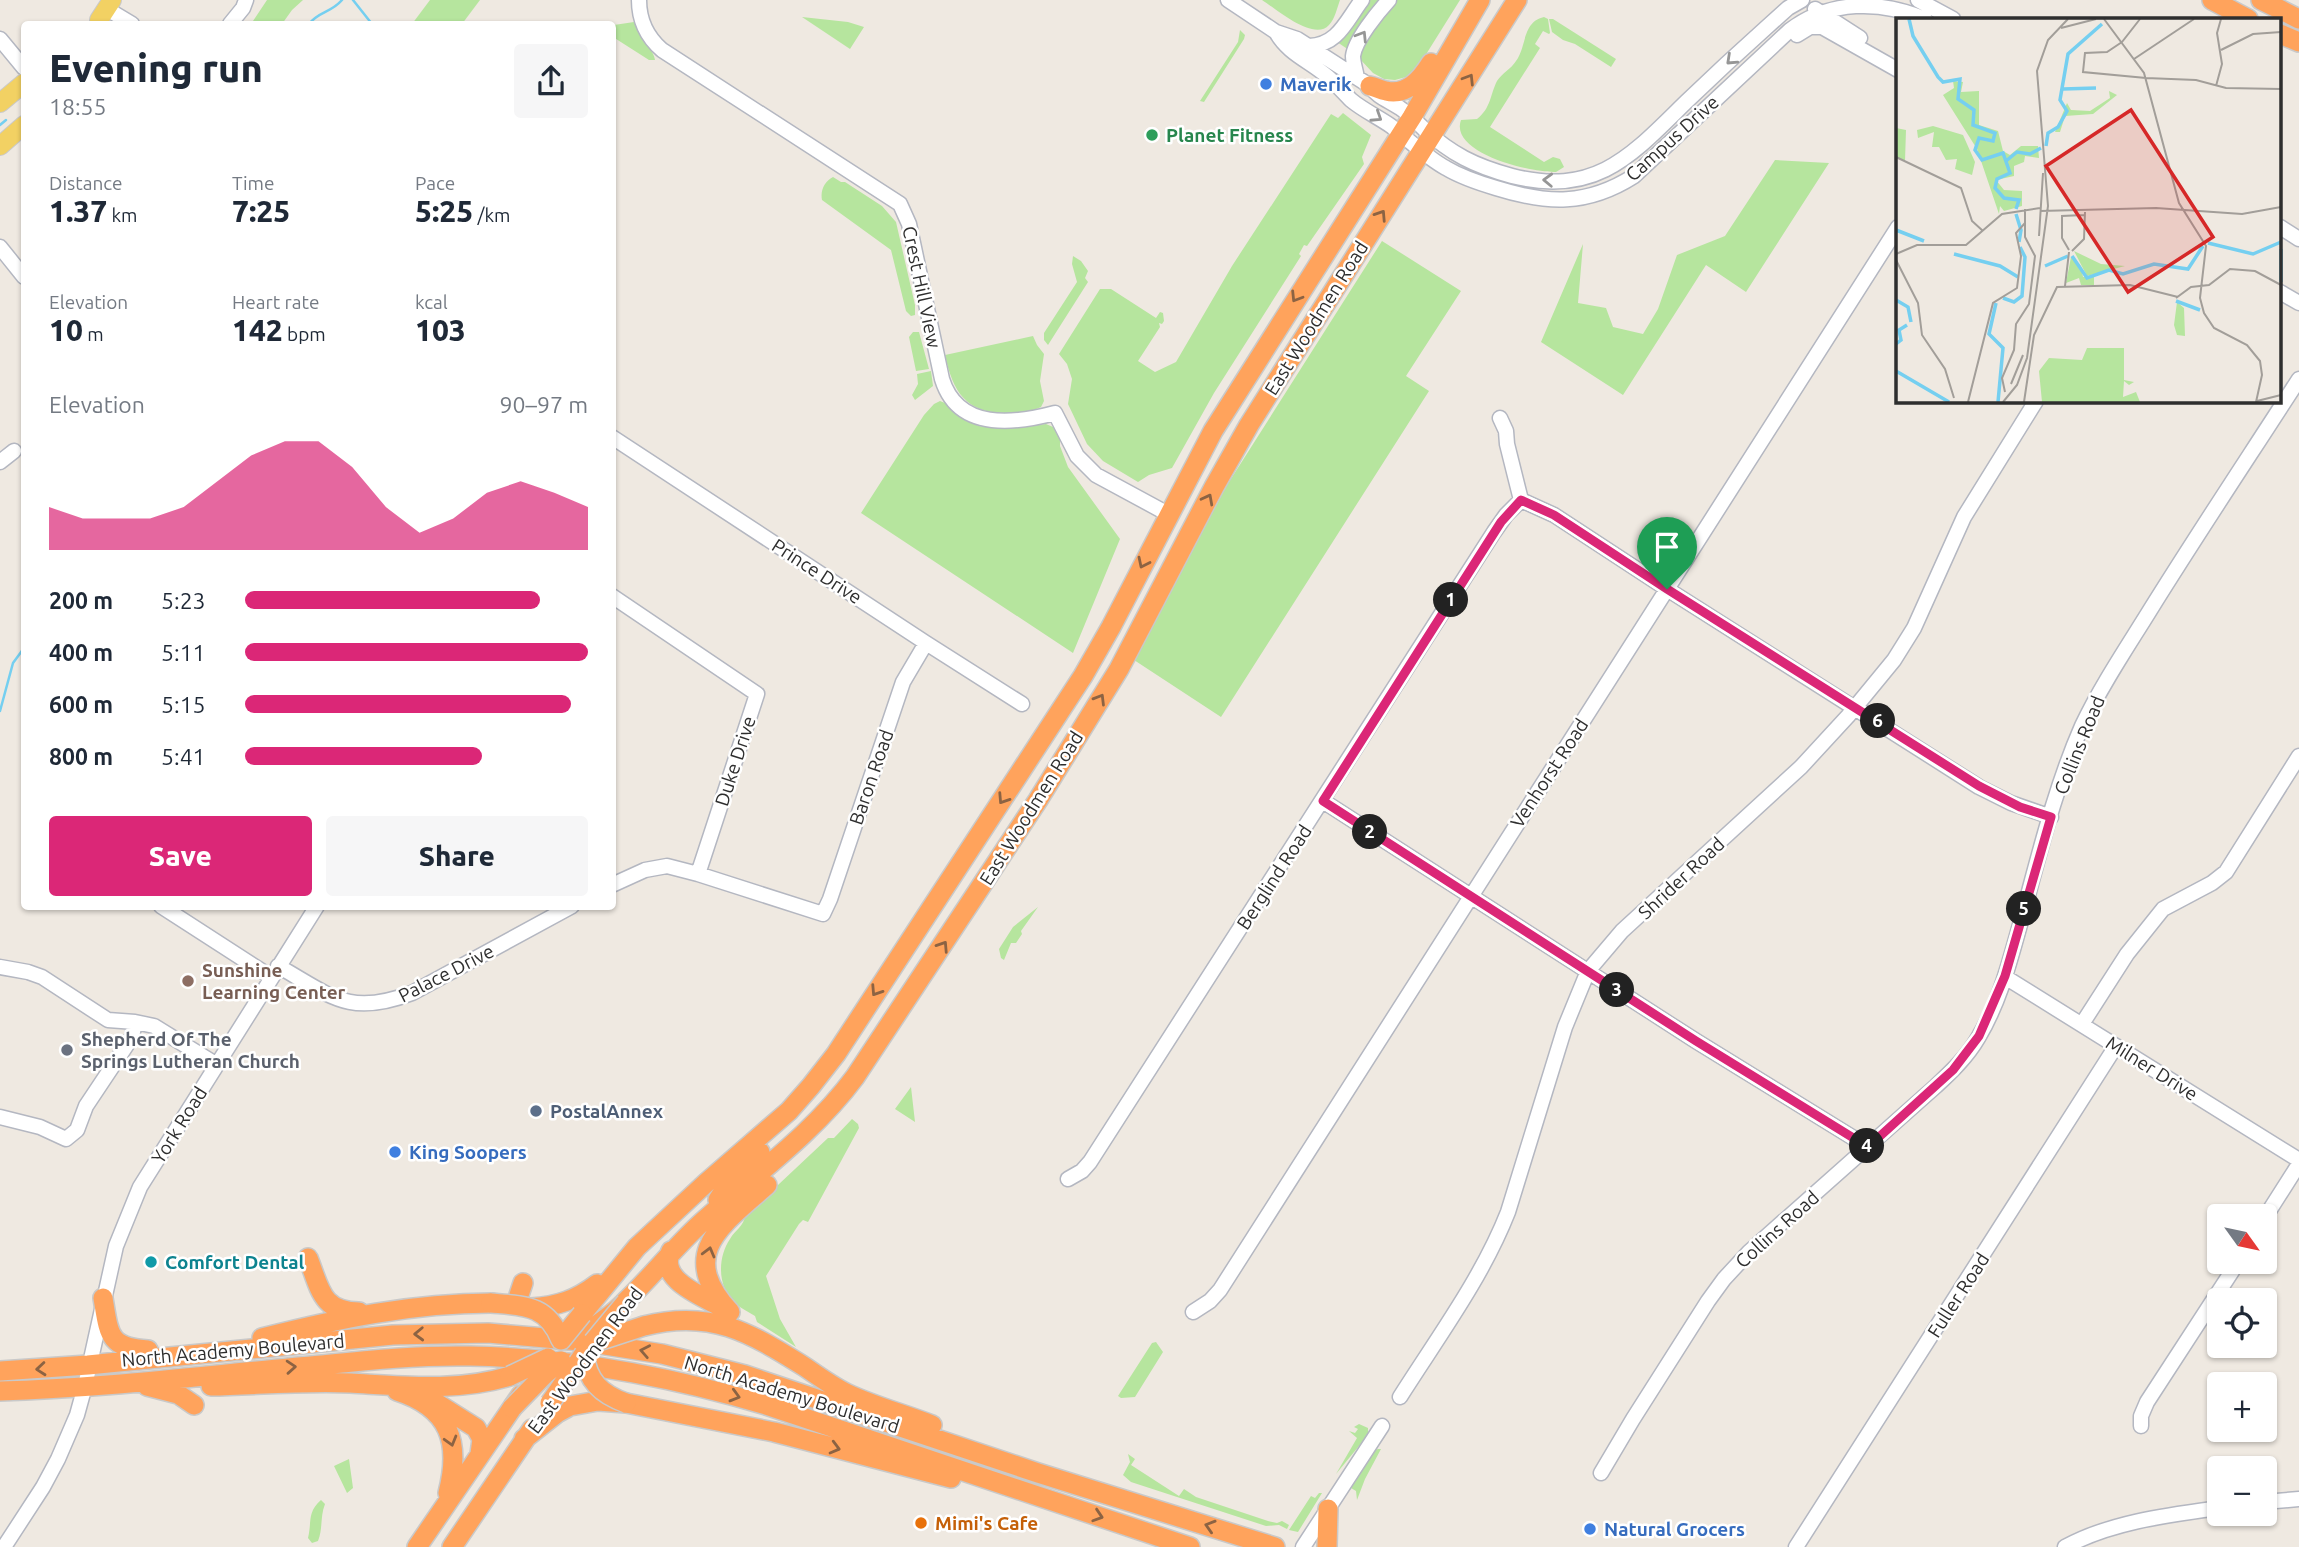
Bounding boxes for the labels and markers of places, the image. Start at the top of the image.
place label: Maverik [1280,73,1352,95]
marker: Maverik [1258,76,1274,92]
place label: Planet Fitness [1166,124,1293,146]
marker: Planet Fitness [1144,127,1160,143]
pin [1637,517,1697,589]
pin: 1 [1434,582,1468,618]
pin: 6 [1860,704,1896,738]
pin: 2 [1352,814,1388,850]
pin: 5 [2007,892,2042,926]
place label: Sunshine Learning Center [202,959,346,1003]
pin: 3 [1600,972,1634,1007]
marker: Sunshine Learning Center [180,973,196,989]
place label: Shepherd Of The Springs Lutheran Church [81,1028,300,1072]
marker: Shepherd Of The Springs Lutheran Church [59,1042,75,1058]
place label: PostalAnnex [550,1100,664,1122]
marker: PostalAnnex [528,1103,544,1119]
pin: 4 [1850,1128,1884,1164]
place label: King Soopers [409,1141,527,1163]
marker: King Soopers [387,1144,403,1160]
place label: Comfort Dental [165,1251,305,1273]
marker: Comfort Dental [143,1254,159,1270]
place label: Mimi's Cafe [935,1512,1038,1534]
marker: Mimi's Cafe [913,1515,929,1531]
place label: Natural Grocers [1604,1518,1745,1540]
marker: Natural Grocers [1582,1521,1598,1537]

